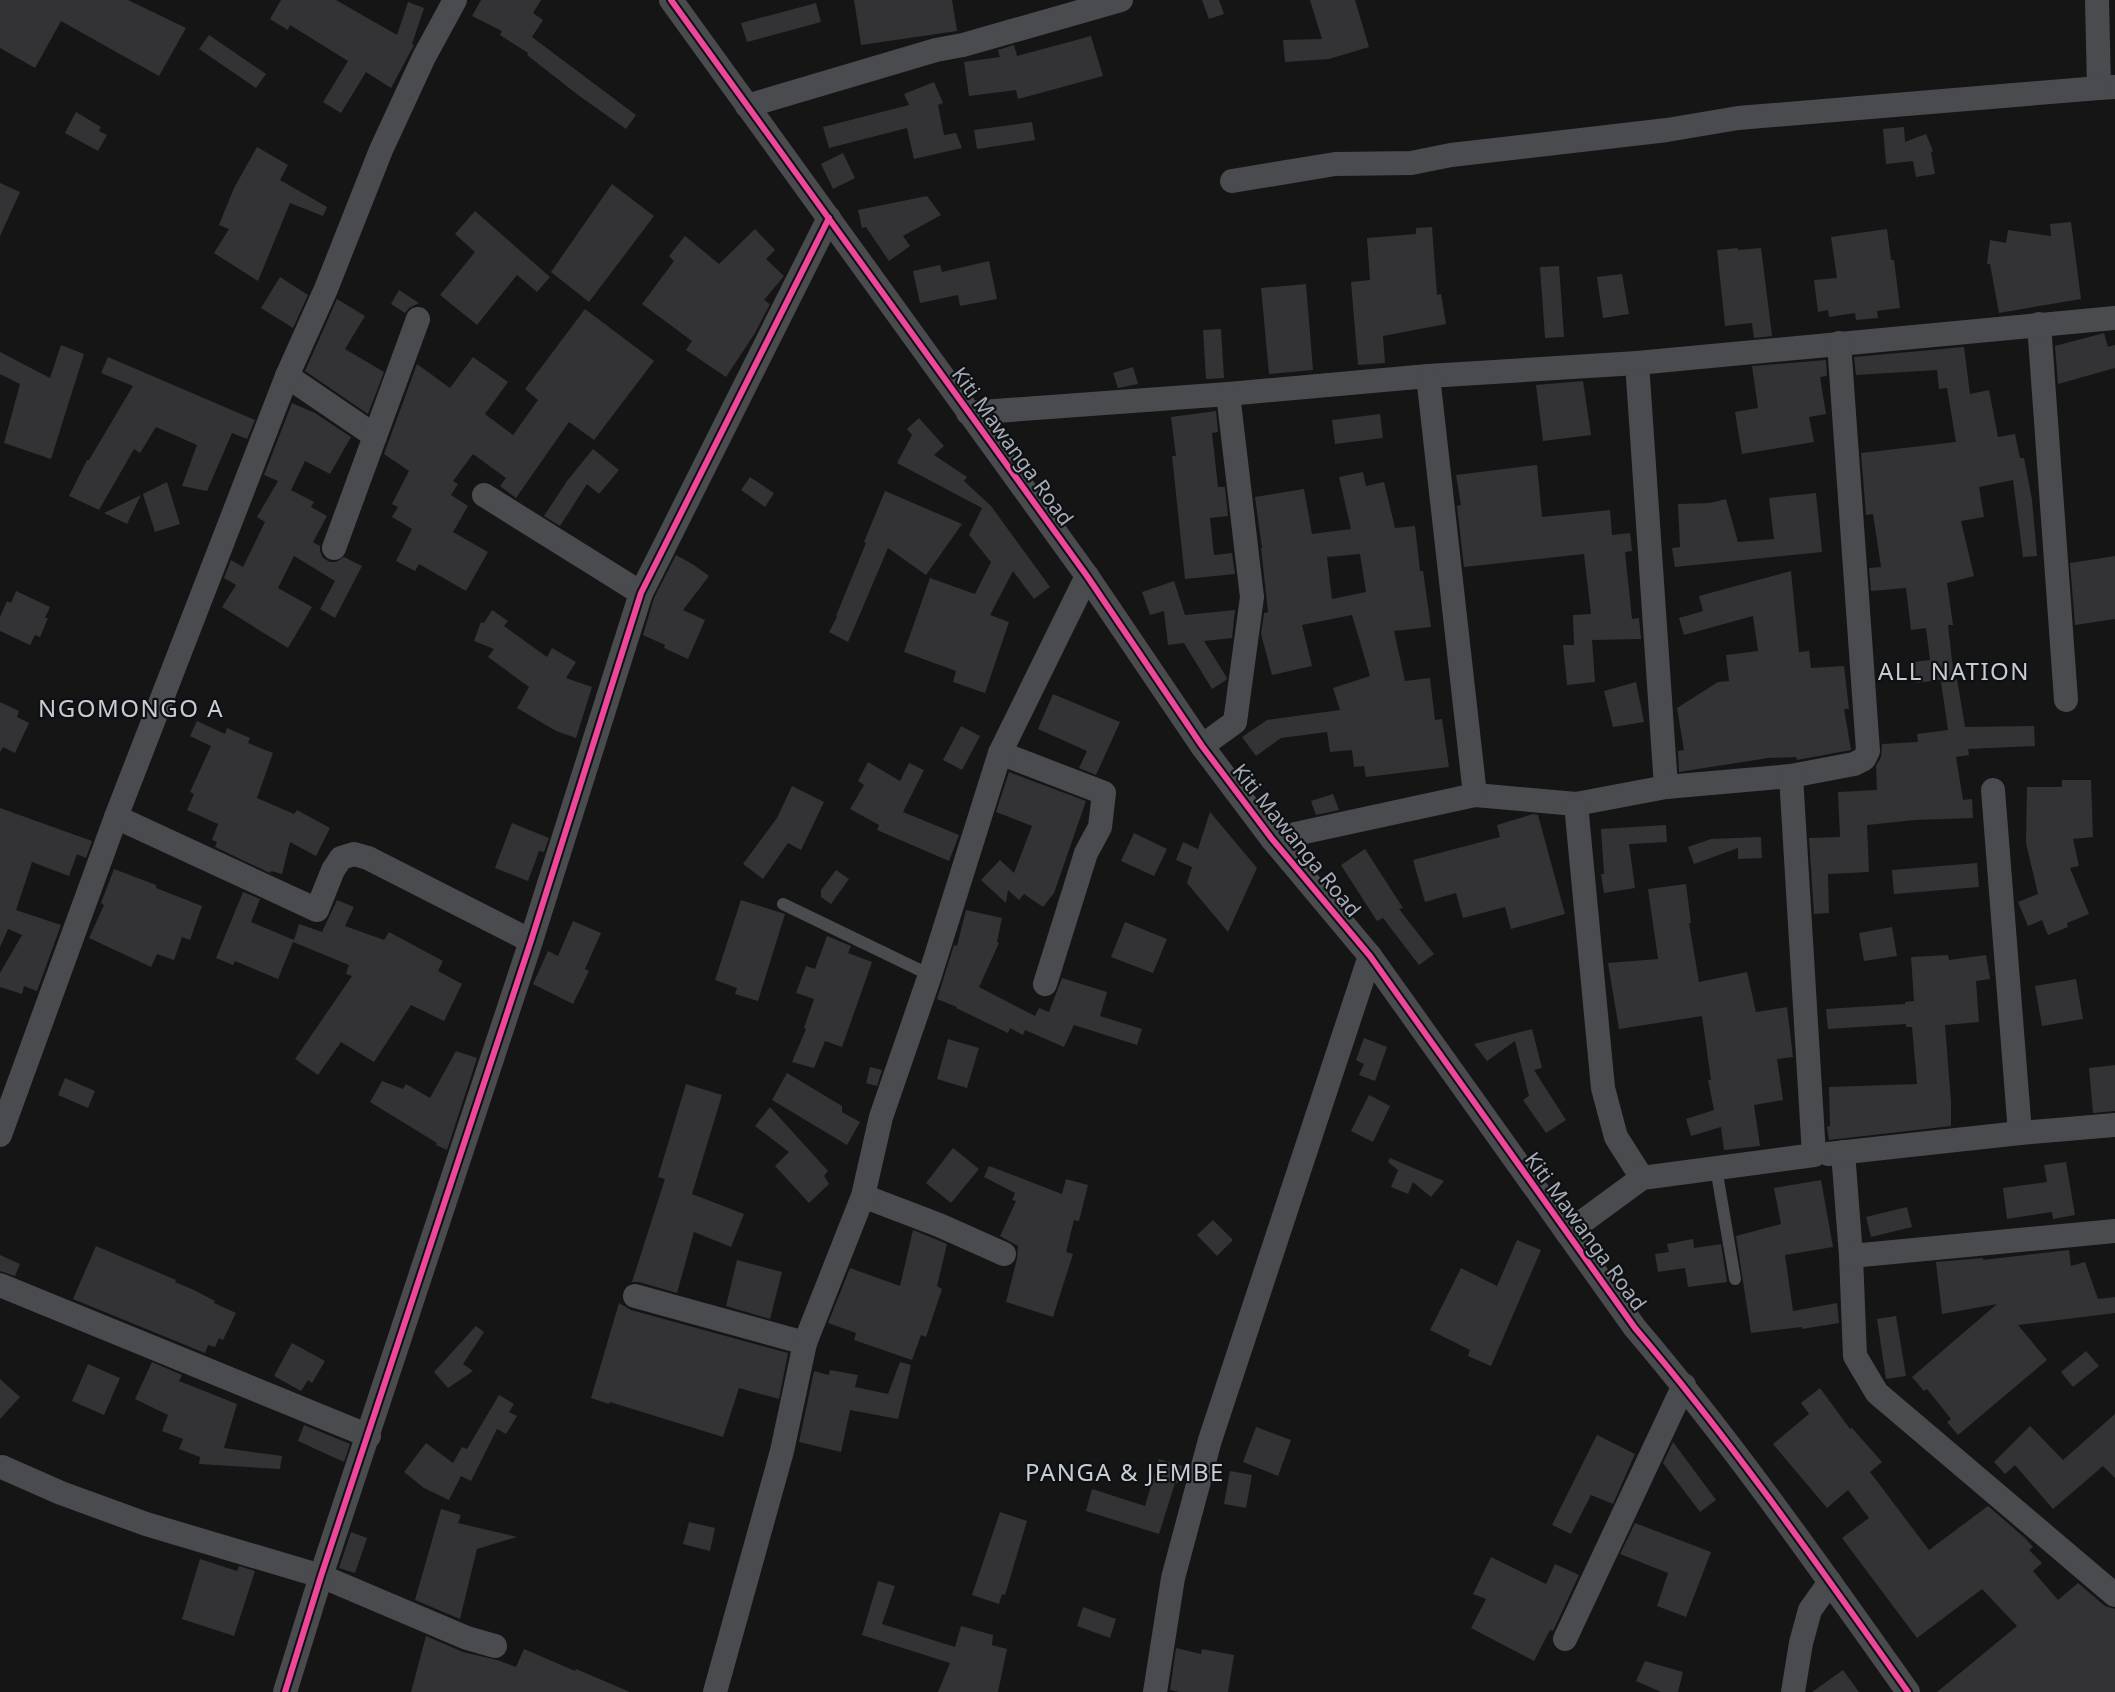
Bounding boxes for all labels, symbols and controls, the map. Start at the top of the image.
street label: Kiti Mawanga Road [946,361,1080,531]
district label: ALL NATION [1878,654,2030,687]
district label: NGOMONGO A [38,691,224,724]
street label: Kiti Mawanga Road [1226,758,1368,922]
street label: Kiti Mawanga Road [1519,1146,1653,1316]
district label: PANGA & JEMBE [1025,1455,1225,1488]

